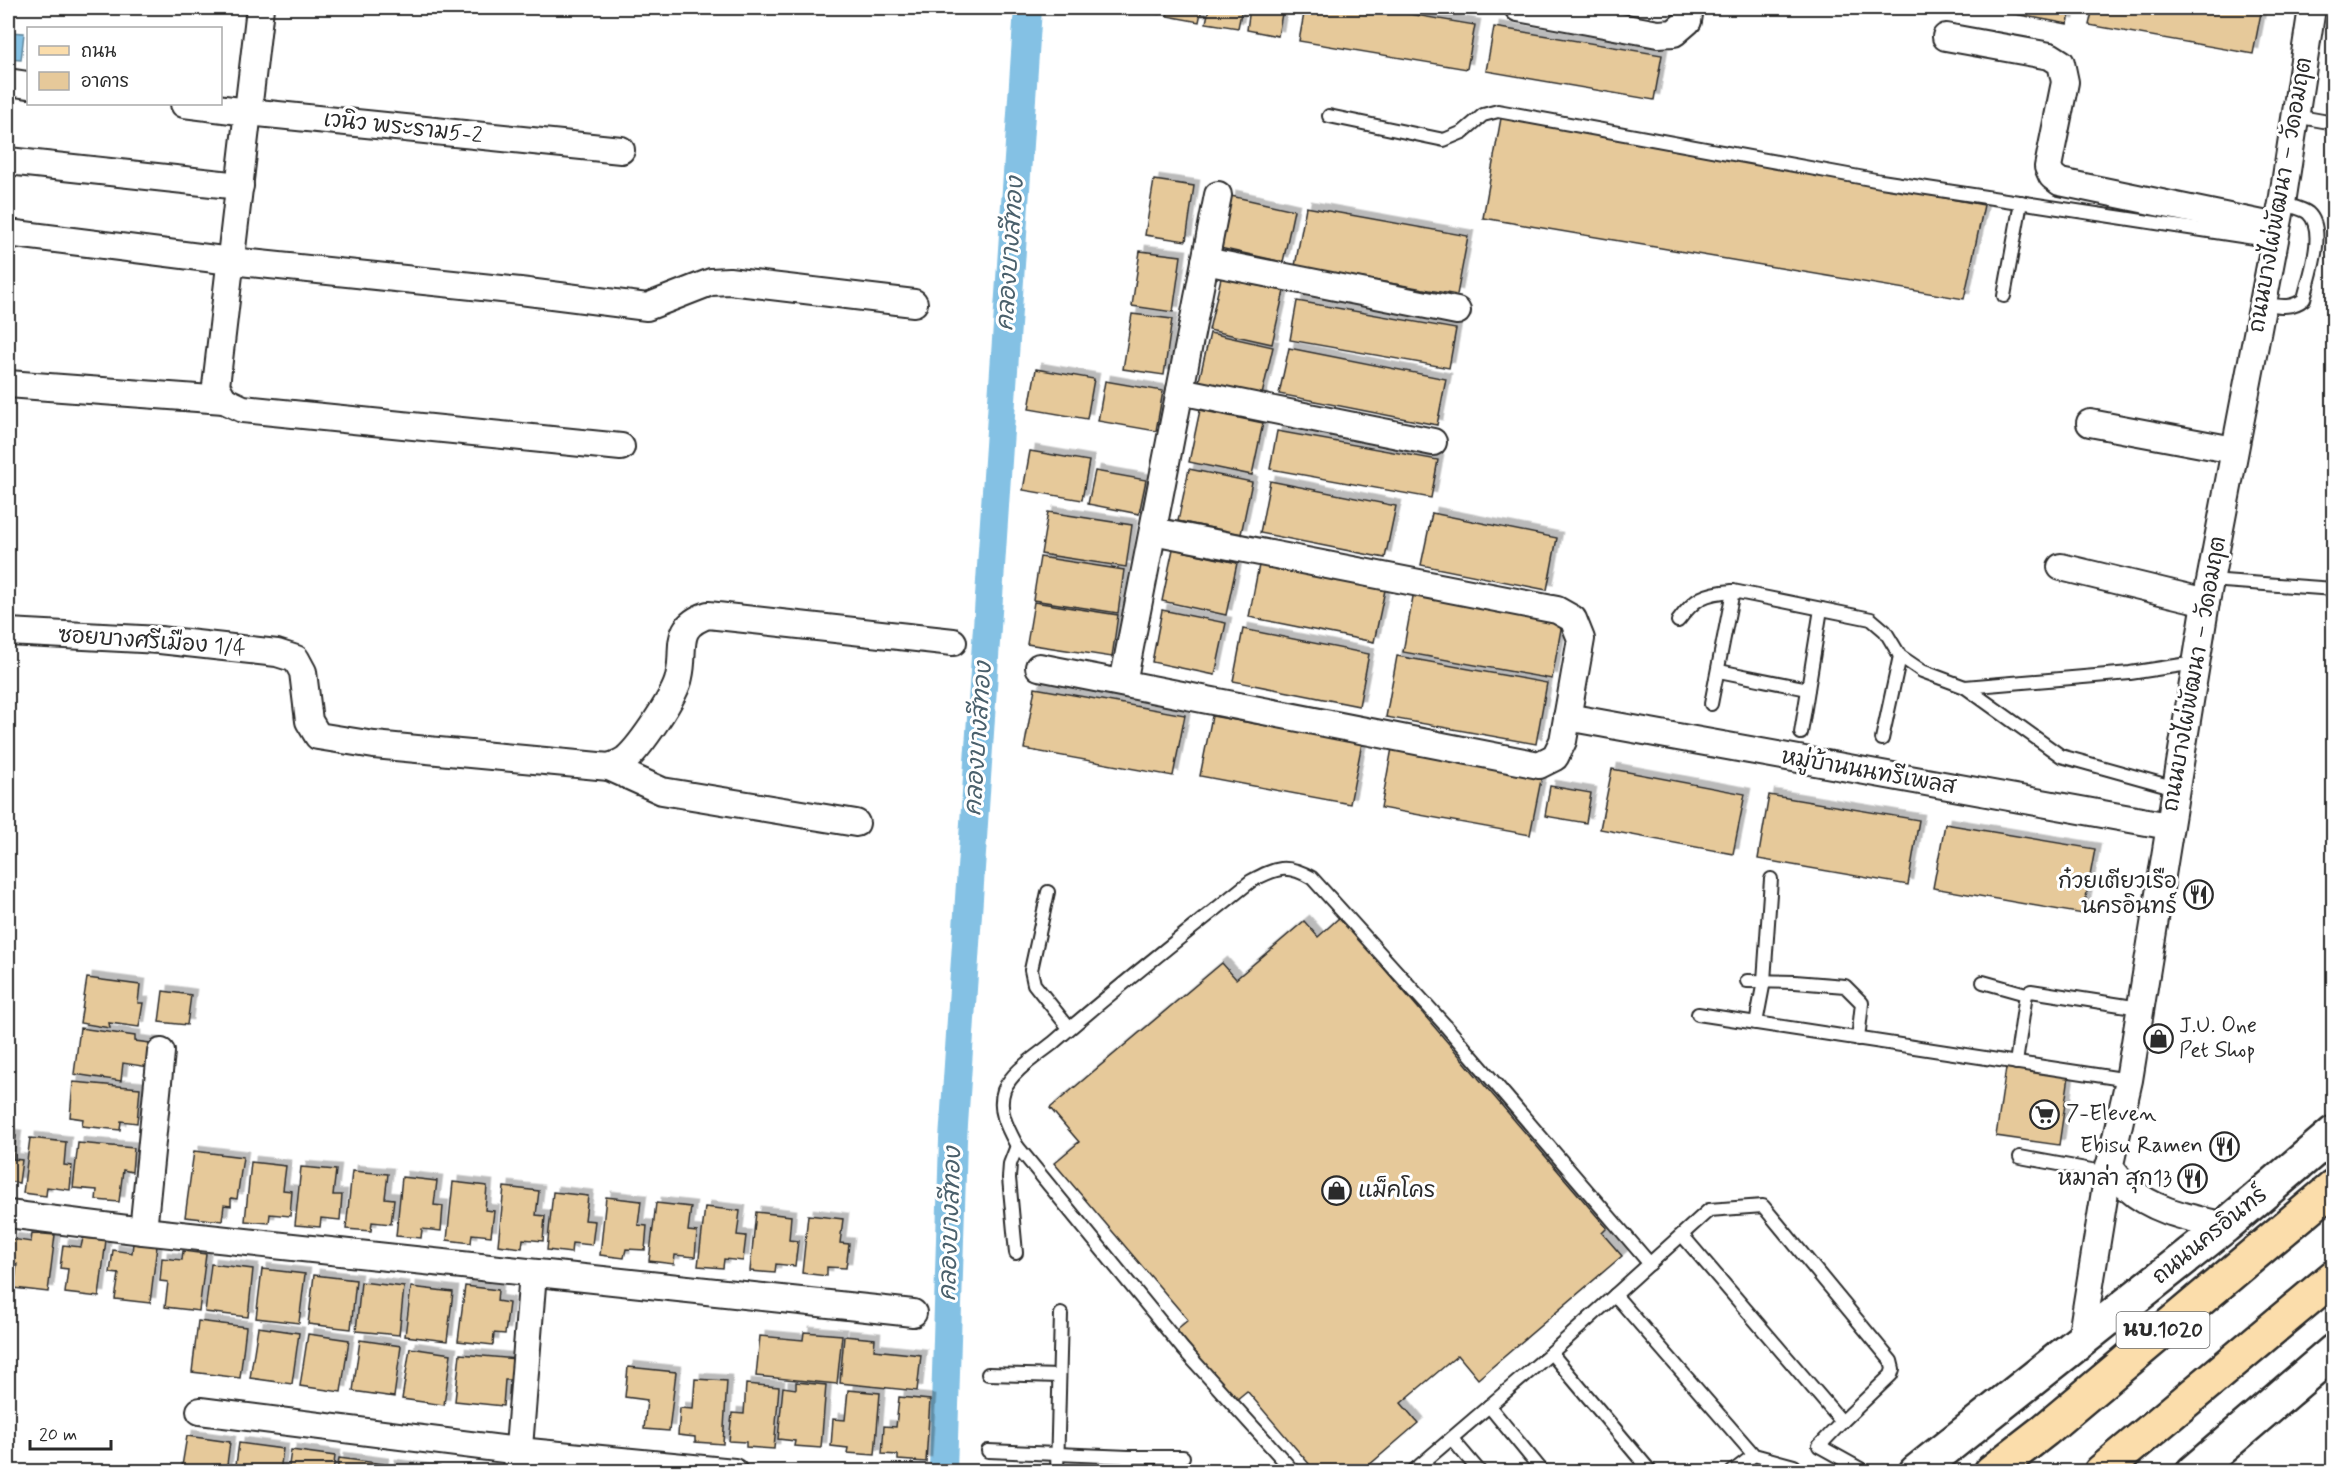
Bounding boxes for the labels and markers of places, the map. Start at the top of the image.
place label: ก๋วยเตียวเรือ นครอินทร์ [2058,867,2177,921]
restaurant icon: ก๋วยเตียวเรือ นครอินทร์ [2182,879,2214,911]
place label: J.U. One Pet Shop [2179,1012,2257,1065]
shop icon: J.U. One Pet Shop [2142,1023,2174,1055]
supermarket icon: 7-Eleven [2029,1098,2061,1130]
place label: 7-Eleven [2066,1100,2156,1128]
restaurant icon: Ebisu Ramen [2208,1130,2240,1162]
place label: Ebisu Ramen [2080,1132,2203,1160]
restaurant icon: หมาล่า สุก13 [2177,1163,2209,1195]
place label: หมาล่า สุก13 [2058,1164,2172,1194]
shop icon: แม็คโคร [1321,1175,1353,1207]
place label: แม็คโคร [1358,1175,1435,1205]

